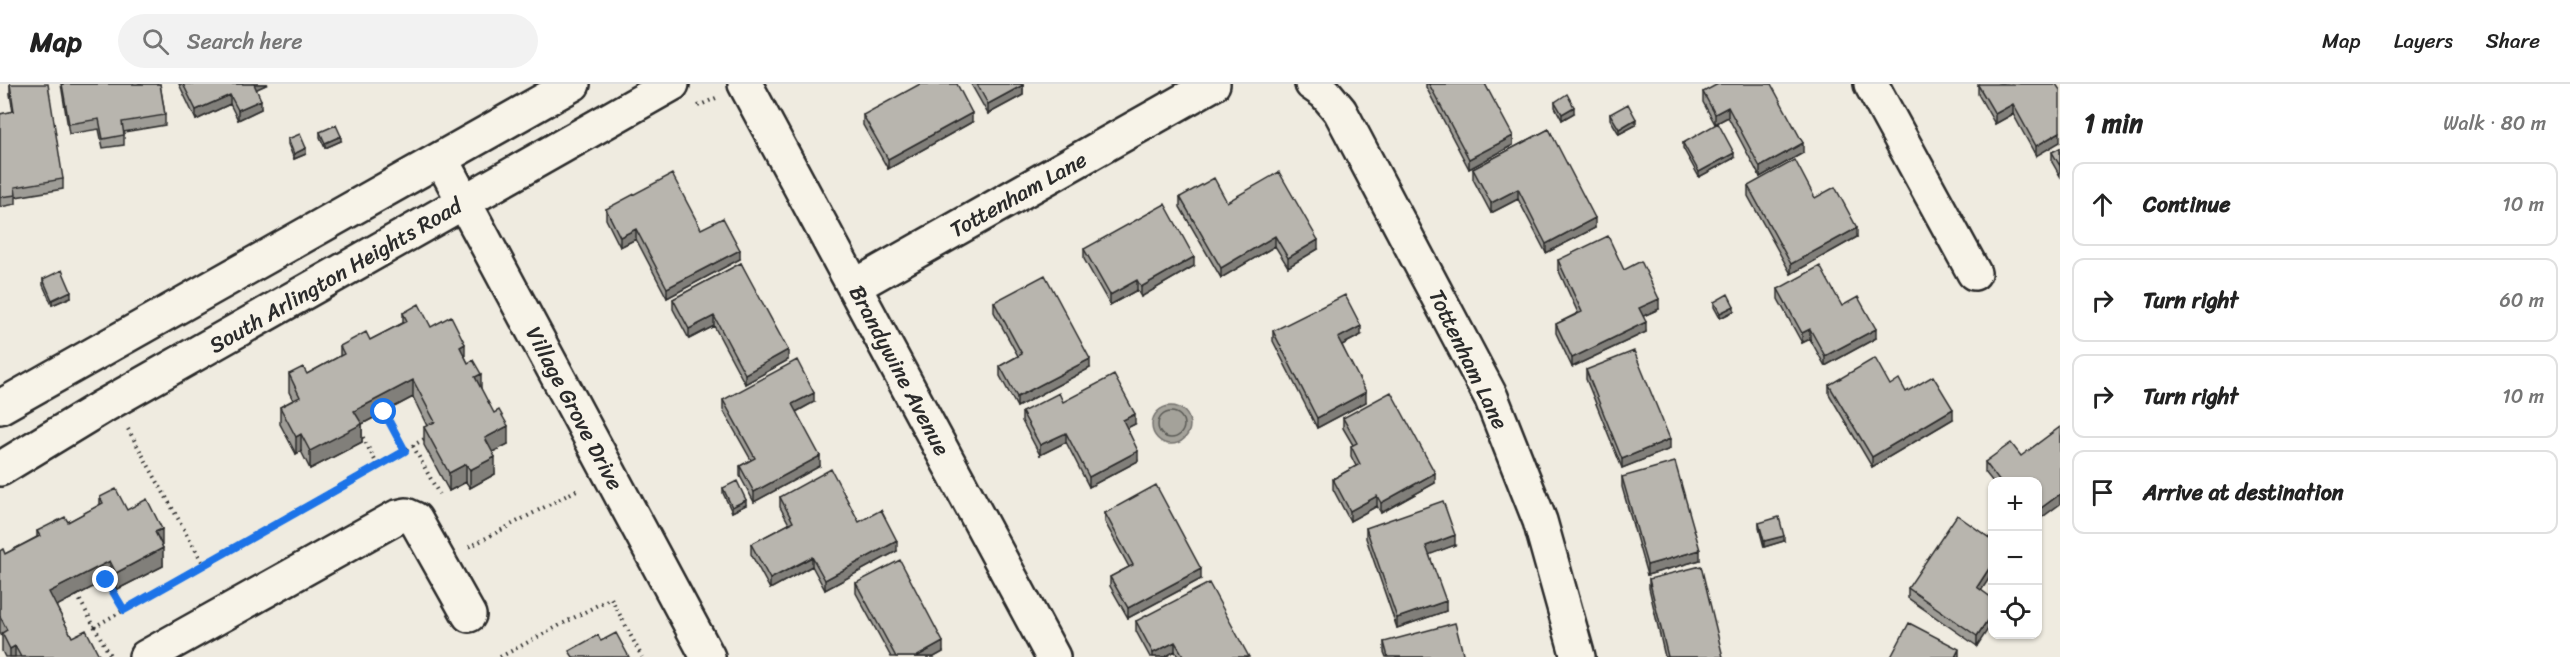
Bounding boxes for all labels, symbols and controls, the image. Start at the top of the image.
search box [118,14,538,68]
text: Map [30,17,82,66]
text: Search here [187,22,303,61]
text: Map [2322,22,2361,60]
text: Layers [2394,22,2453,60]
text: Share [2486,22,2540,60]
icon: search [139,25,172,58]
text: 1 min [2084,100,2143,146]
text: Walk · 80 m [2443,106,2546,141]
street label: Tottenham Lane [942,140,1094,248]
text: Continue [2143,185,2231,224]
street label: South Arlington Heights Road [201,186,471,364]
text: 10 m [2502,187,2544,222]
icon: ahead [2086,188,2119,221]
street label: Brandywine Avenue [838,278,961,463]
text: Turn right [2143,281,2238,320]
street label: Tottenham Lane [1418,282,1519,436]
text: 60 m [2499,283,2544,318]
icon: right [2086,284,2119,317]
street label: Village Grove Drive [515,319,634,497]
text: Turn right [2143,377,2238,416]
text: 10 m [2502,379,2544,414]
icon: right [2086,380,2119,413]
route start [370,398,396,424]
text: Arrive at destination [2143,473,2344,512]
icon: arrive [2086,476,2119,509]
map controls [1988,477,2042,639]
button: + [1988,477,2042,531]
button: − [1988,531,2042,585]
route end [92,566,118,592]
button: locate [1988,585,2042,639]

